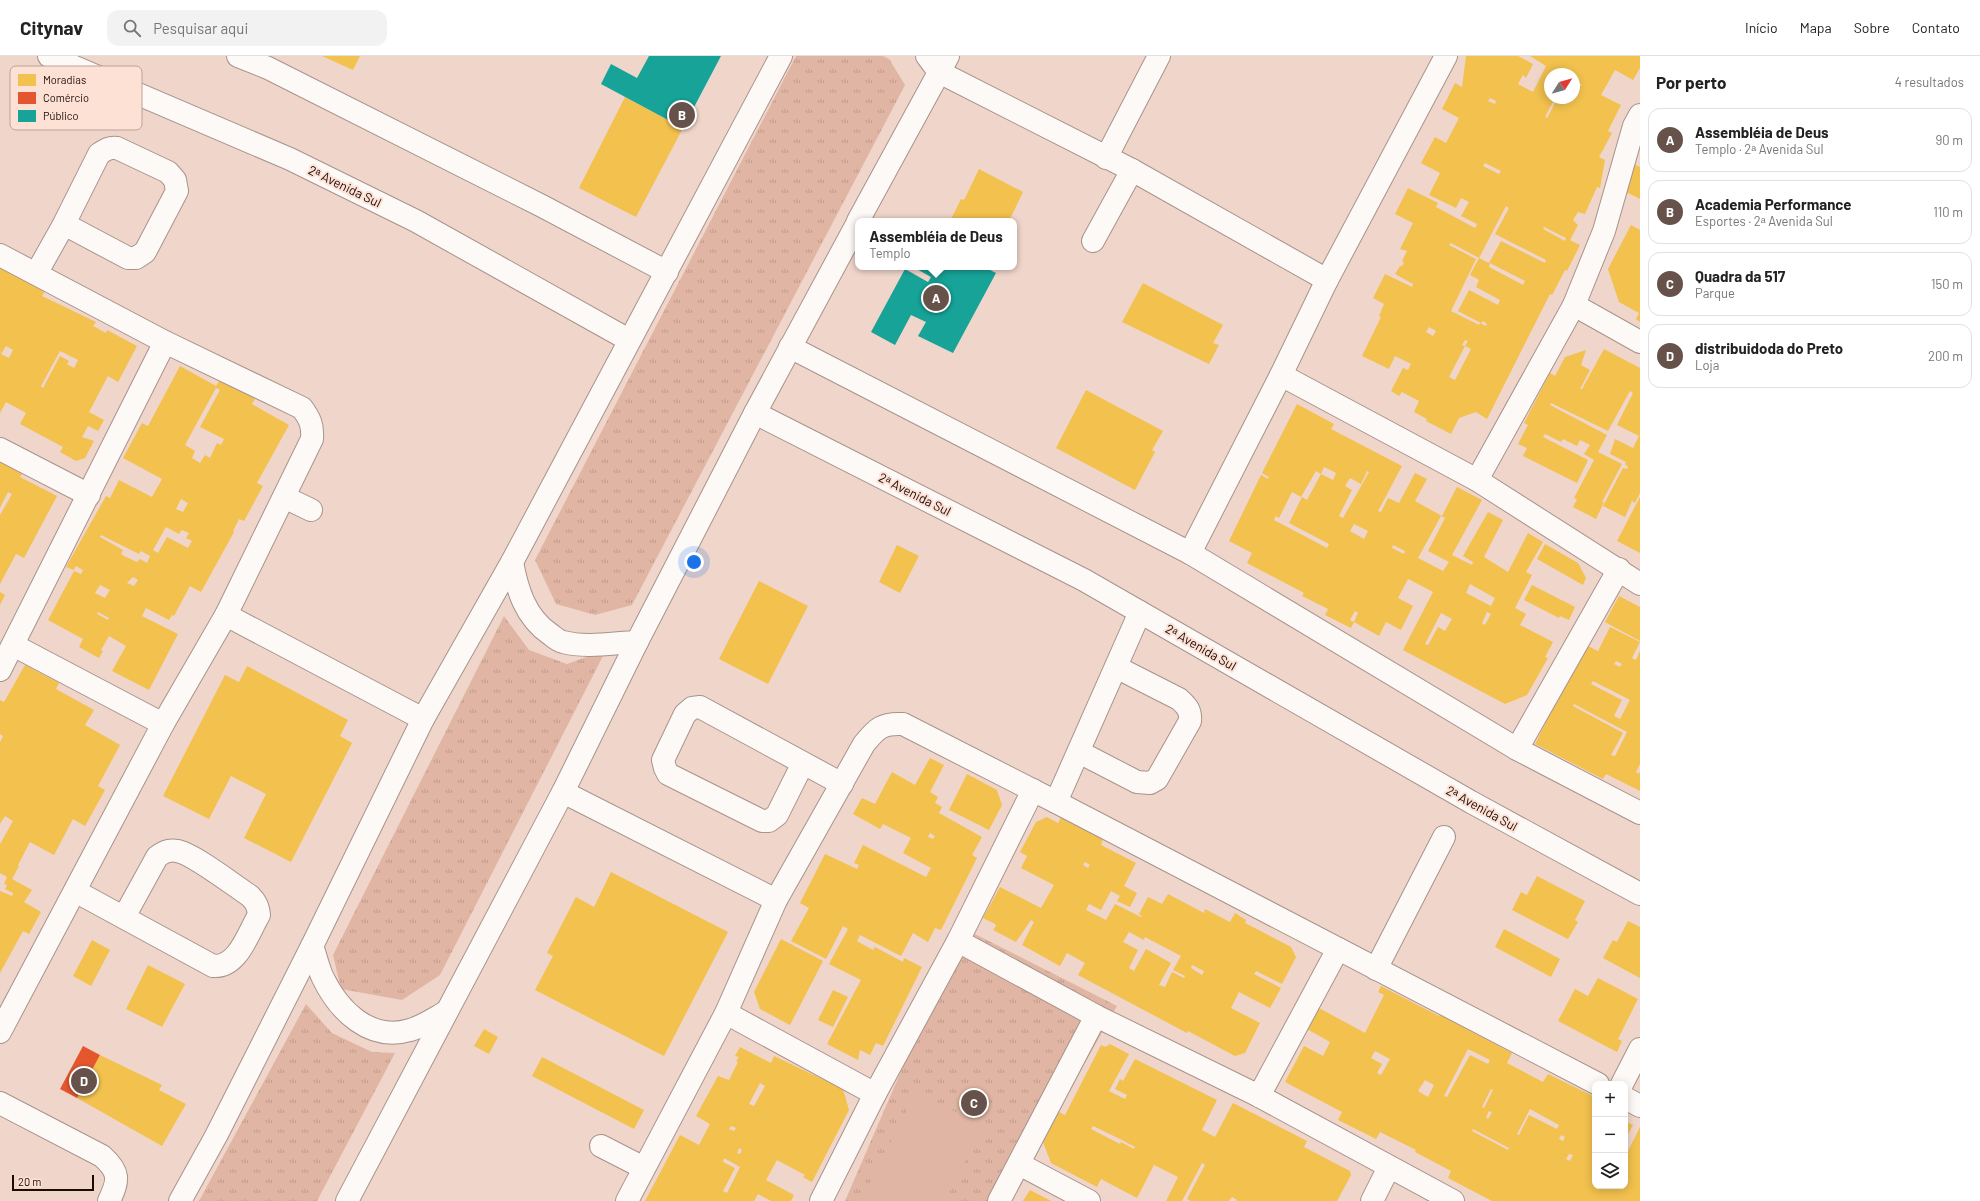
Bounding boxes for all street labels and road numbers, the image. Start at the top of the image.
street label: 2ᵃ Avenida Sul [306,161,384,211]
street label: 2ᵃ Avenida Sul [876,469,954,519]
street label: 2ᵃ Avenida Sul [1163,620,1239,674]
street label: 2ᵃ Avenida Sul [1444,782,1520,834]

